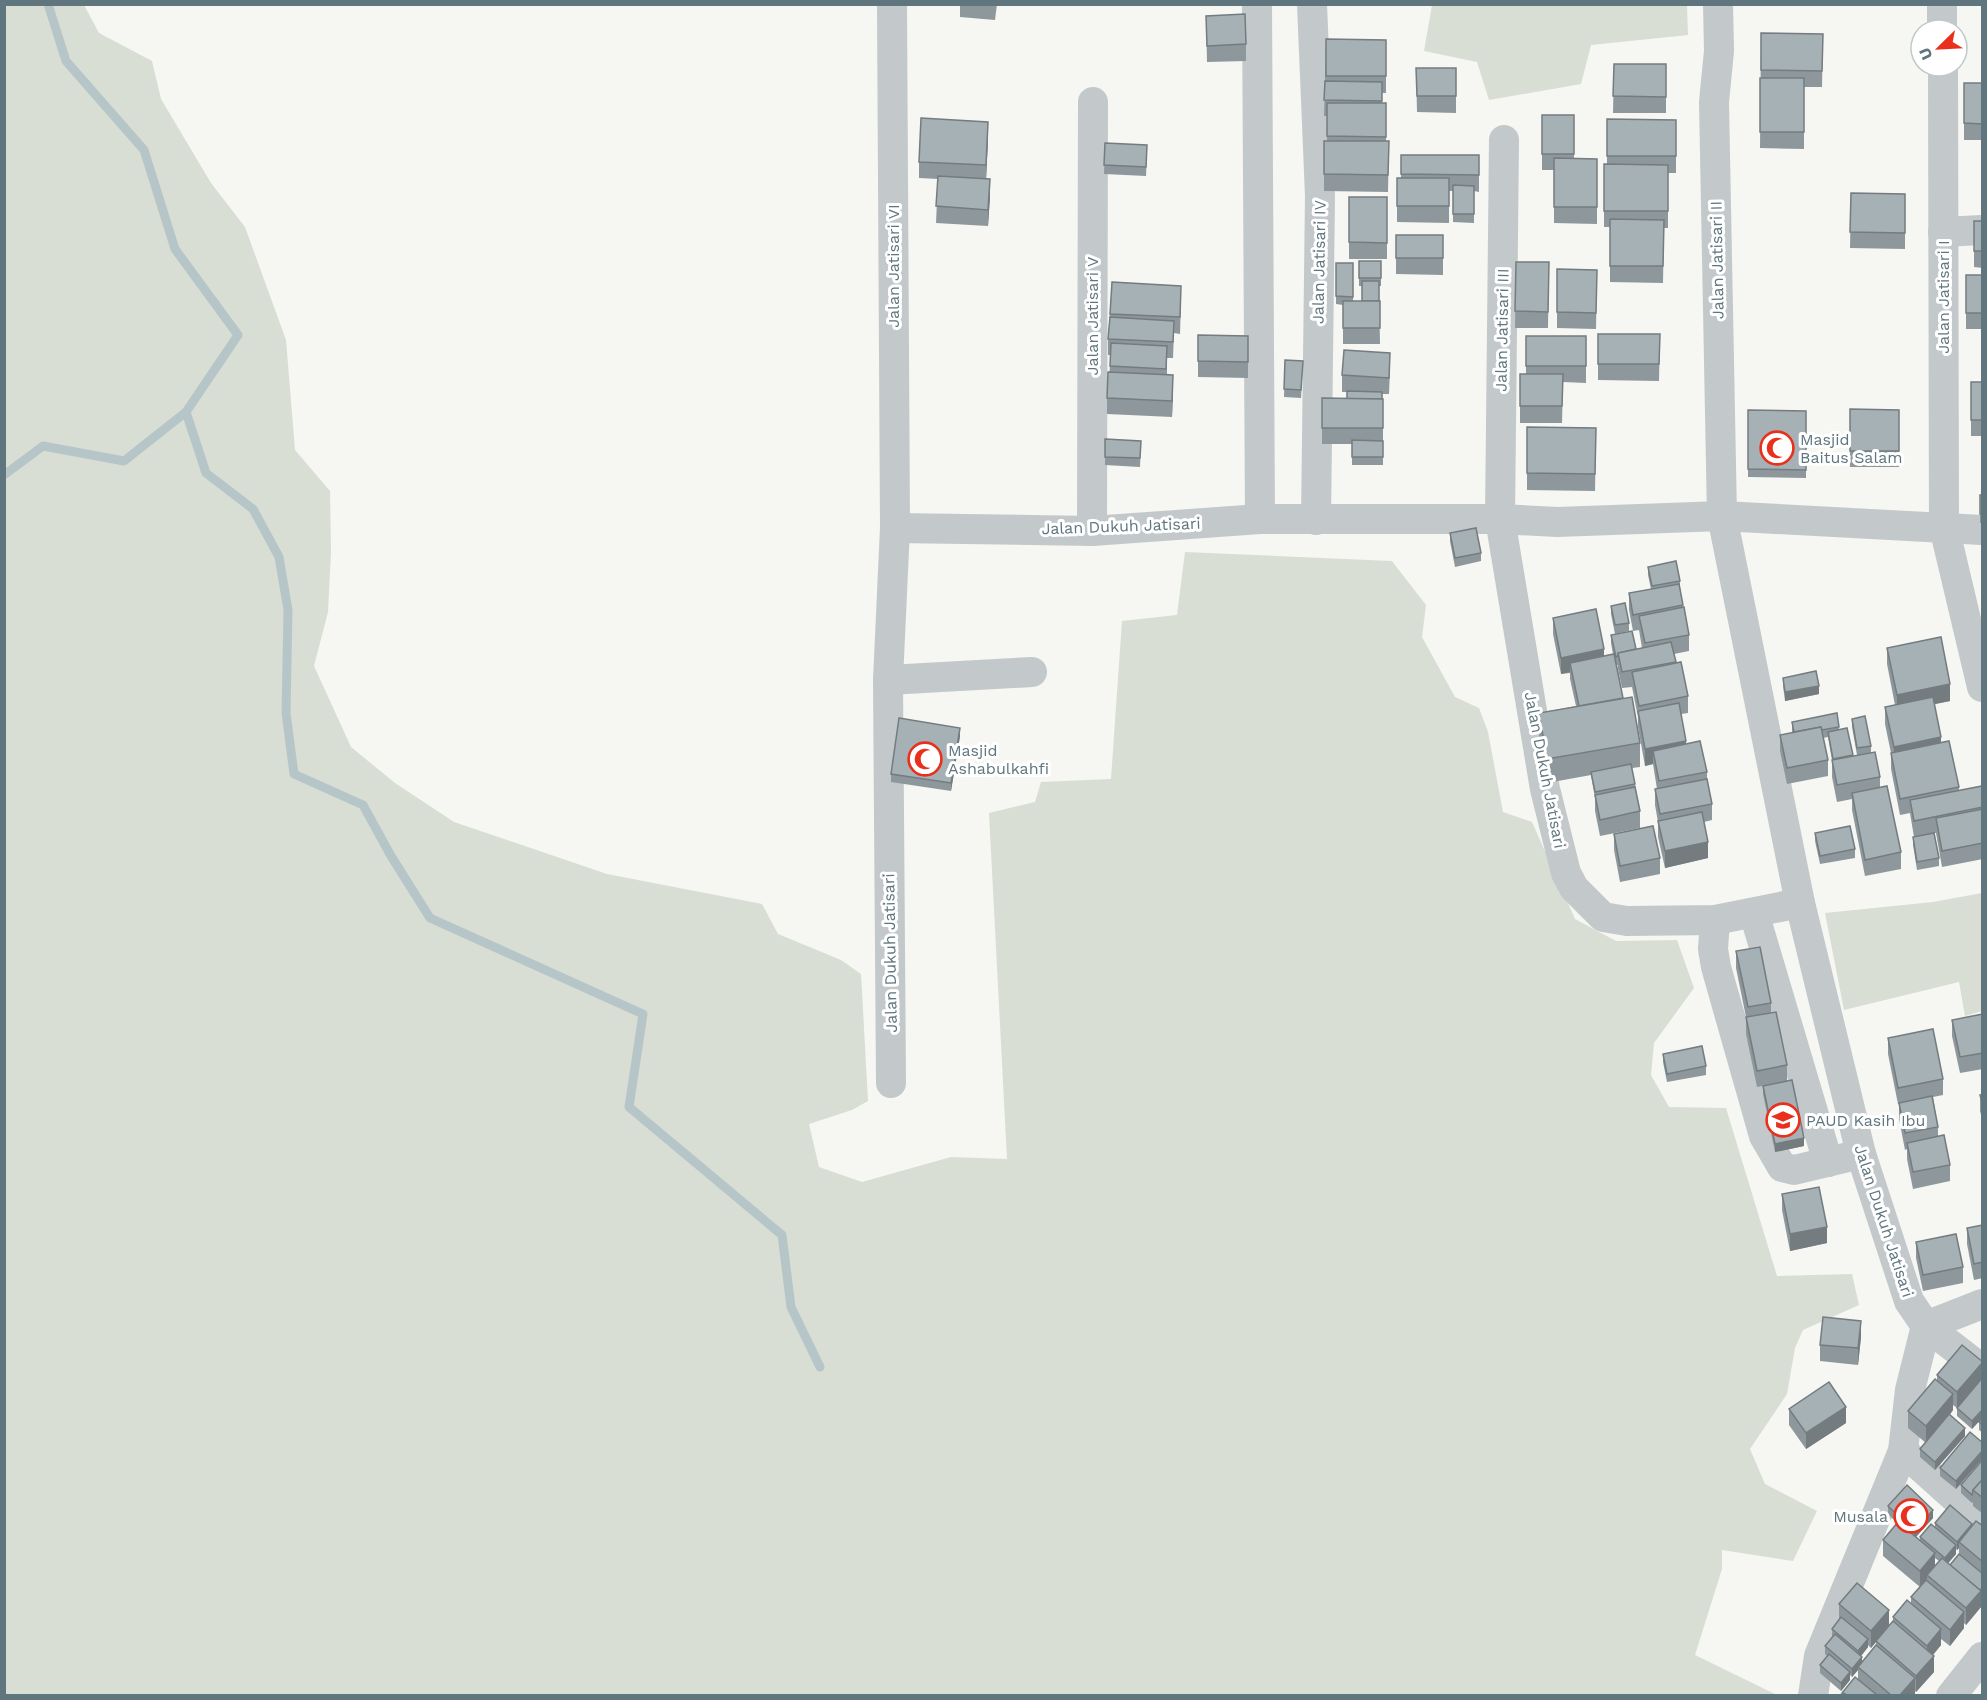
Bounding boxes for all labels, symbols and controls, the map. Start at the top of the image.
north arrow [1909,18,1969,78]
text: U [1915,45,1937,63]
street label: Jalan Jatisari IV [1308,200,1330,324]
street label: Jalan Jatisari II [1706,201,1728,319]
street label: Jalan Jatisari VI [884,204,903,328]
street label: Jalan Jatisari I [1934,240,1953,354]
street label: Jalan Jatisari V [1083,257,1102,375]
street label: Jalan Jatisari III [1491,268,1513,392]
mosque icon: Masjid Baitus Salam [1759,430,1795,466]
place label: Masjid Baitus Salam [1800,430,1903,467]
street label: Jalan Dukuh Jatisari [1041,514,1201,538]
street label: Jalan Dukuh Jatisari [1520,690,1570,850]
mosque icon: Masjid Ashabulkahfi [907,741,943,777]
place label: Masjid Ashabulkahfi [948,741,1049,778]
street label: Jalan Dukuh Jatisari [879,873,901,1033]
school or university icon: PAUD Kasih Ibu [1765,1102,1801,1138]
place label: PAUD Kasih Ibu [1806,1111,1925,1130]
street label: Jalan Dukuh Jatisari [1850,1142,1918,1300]
mosque icon: Musala [1893,1498,1929,1534]
place label: Musala [1833,1507,1888,1526]

